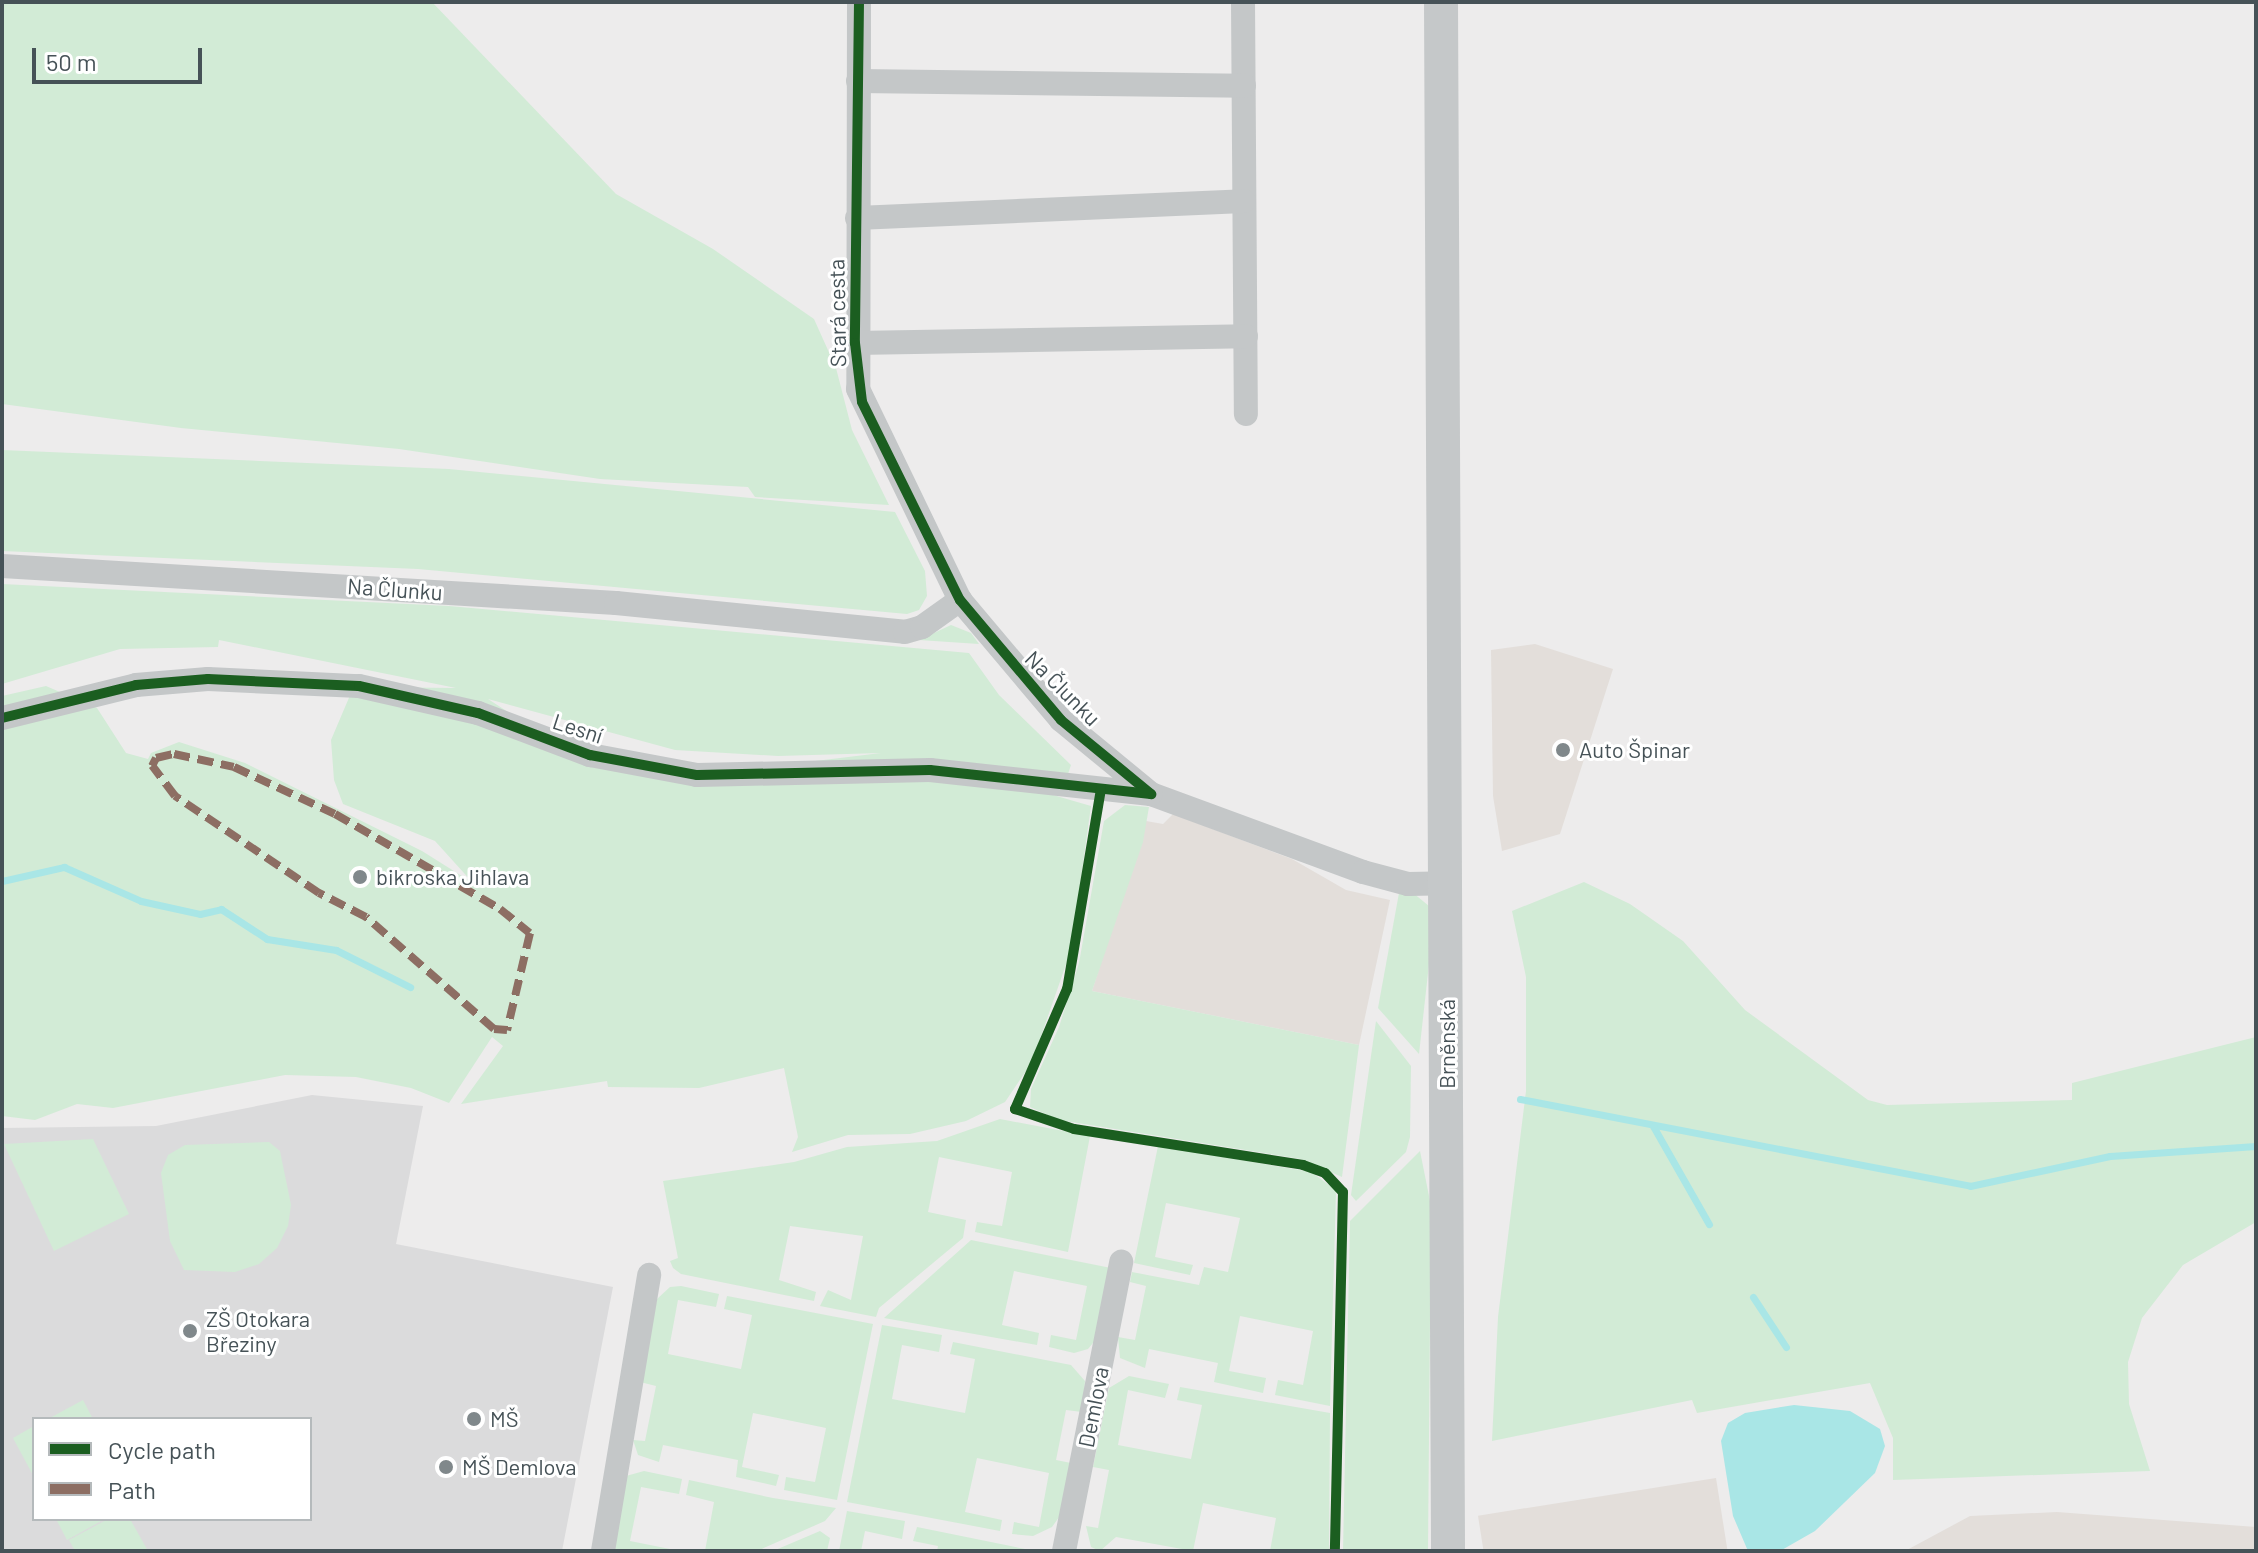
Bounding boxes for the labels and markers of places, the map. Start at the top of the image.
place label: Auto Špinar [1579,737,1690,763]
marker: Auto Špinar [1554,741,1572,759]
place label: bikroska Jihlava [376,864,529,890]
marker: bikroska Jihlava [351,868,369,886]
place label: ZŠ Otokara Březiny [206,1305,310,1356]
marker: ZŠ Otokara Březiny [181,1322,199,1340]
place label: MŠ [490,1406,519,1432]
marker: MŠ [465,1410,483,1428]
place label: MŠ Demlova [462,1454,577,1480]
marker: MŠ Demlova [437,1458,455,1476]

